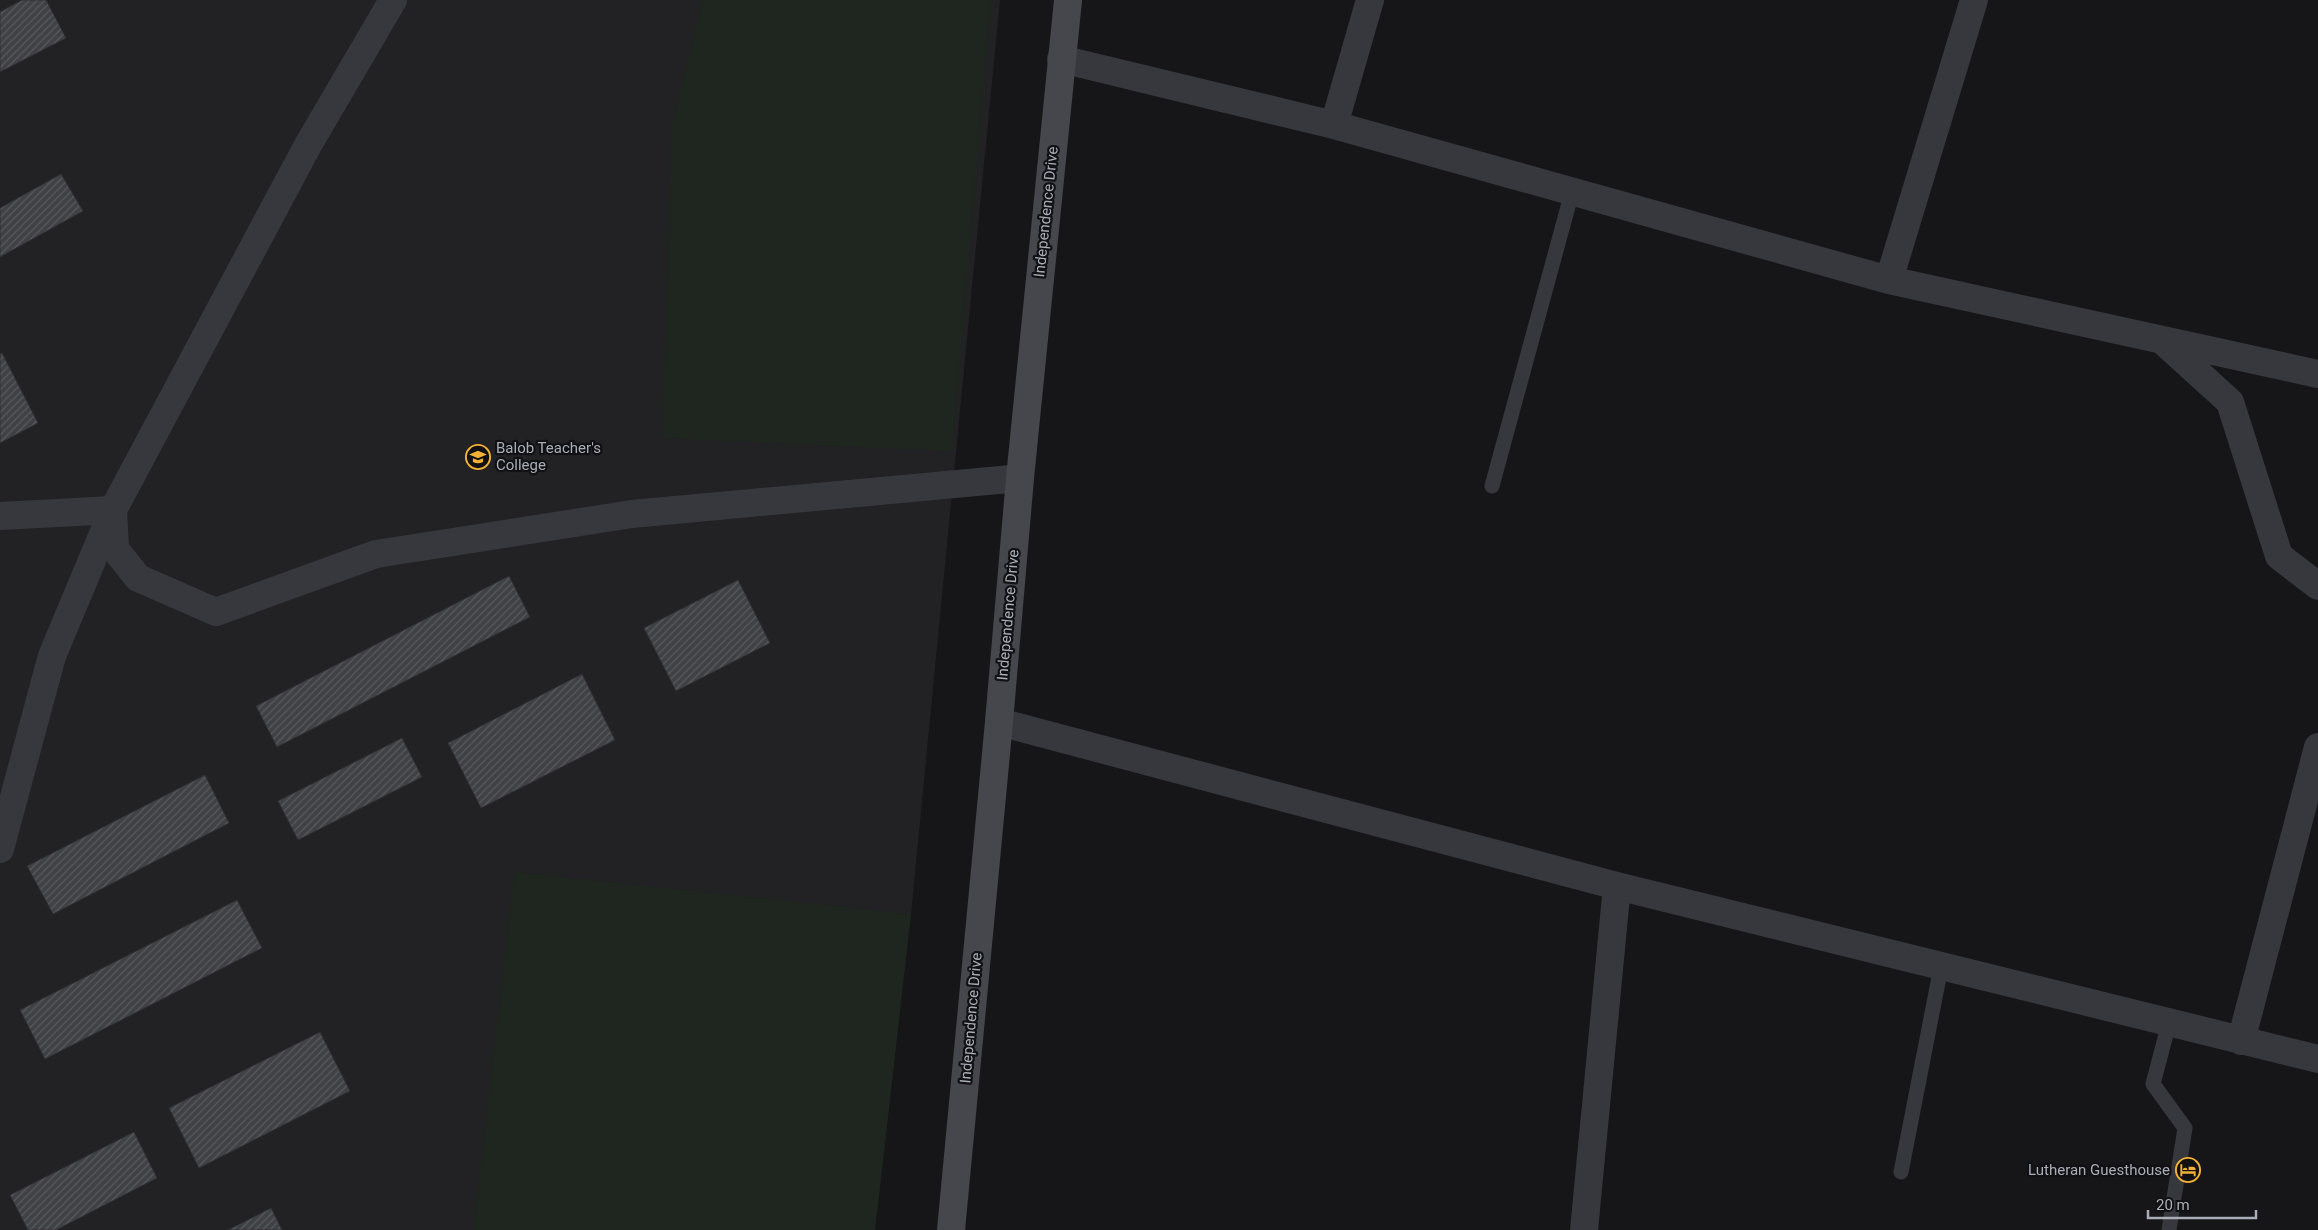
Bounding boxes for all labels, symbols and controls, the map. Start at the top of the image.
street label: Independence Drive [1030,146,1062,278]
place label: Balob Teacher's College [496,439,601,474]
school or university icon: Balob Teacher's College [465,444,491,470]
street label: Independence Drive [993,549,1023,681]
street label: Independence Drive [956,952,986,1084]
hotel icon: Lutheran Guesthouse [2175,1157,2201,1183]
place label: Lutheran Guesthouse [2028,1161,2170,1179]
scale bar [2148,1188,2256,1220]
text: 20 m [2156,1196,2190,1214]

